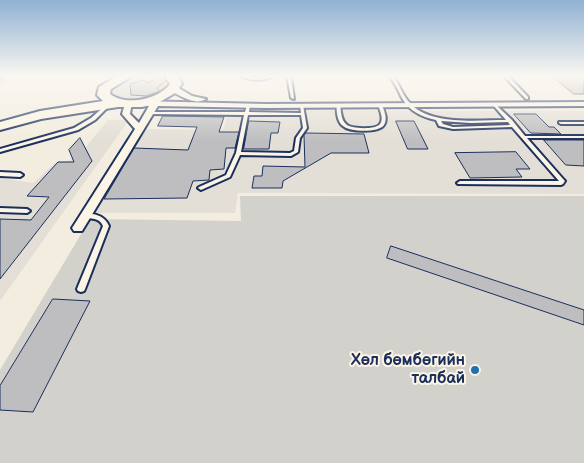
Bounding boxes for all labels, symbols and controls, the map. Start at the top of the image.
place label: Хөл бөмбөгийн талбай [351,351,465,389]
marker: Хөл бөмбөгийн талбай [469,364,481,376]

